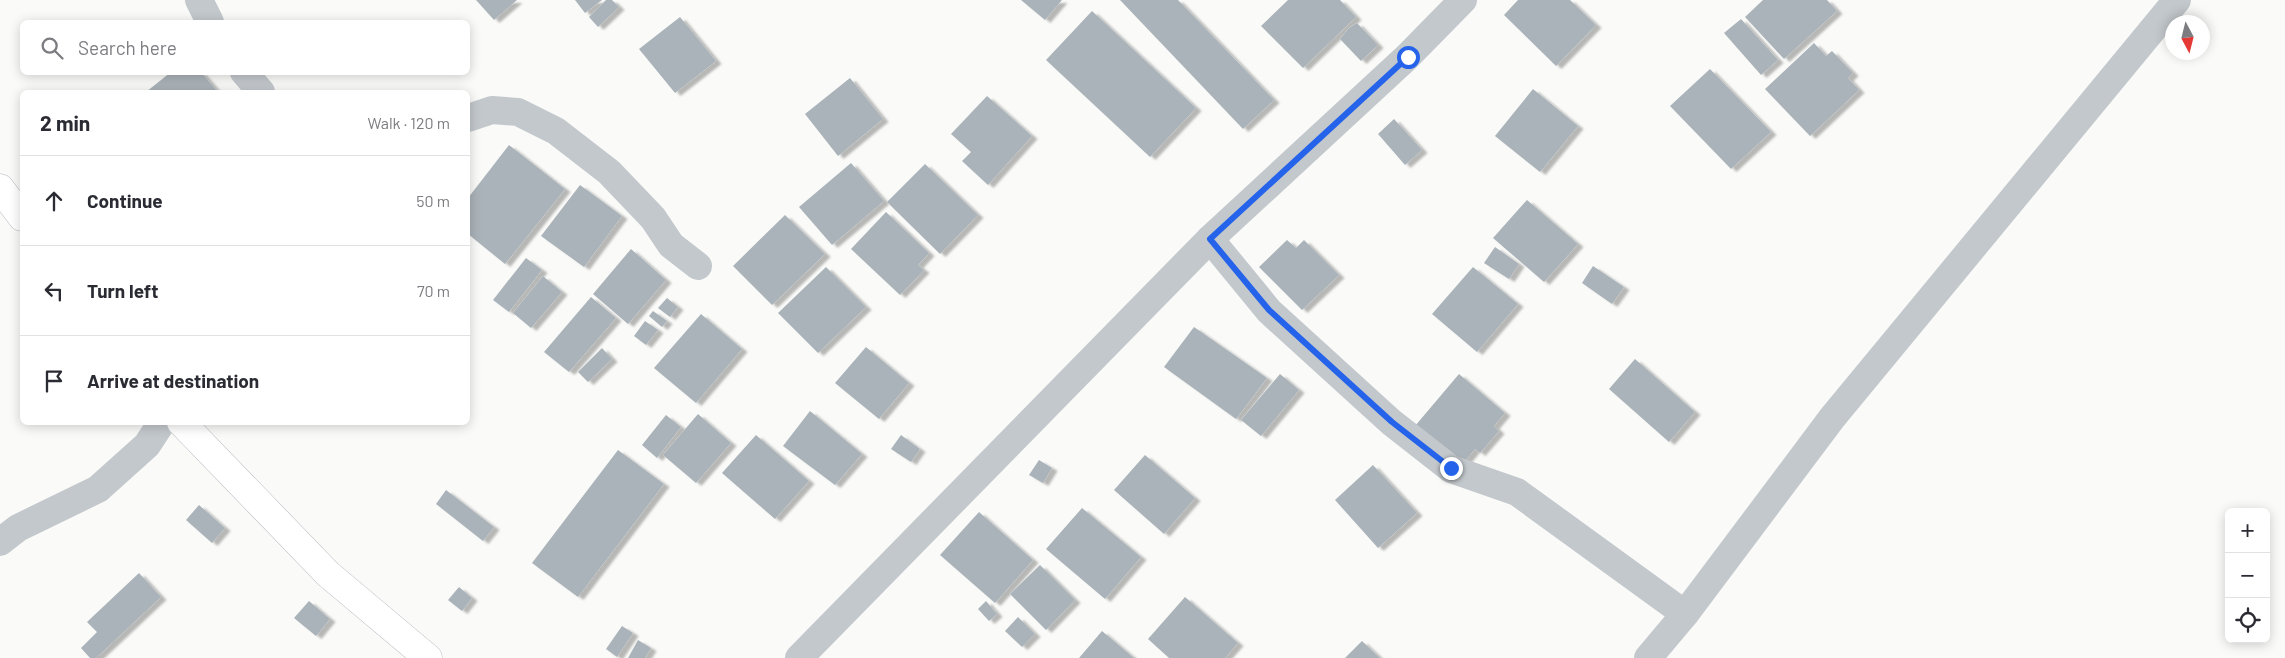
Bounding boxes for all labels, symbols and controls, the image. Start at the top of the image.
north arrow [2165,15,2210,60]
search box [20,20,470,75]
icon: search [38,34,66,62]
text: Search here [78,36,177,59]
route start [1397,46,1420,69]
text: 2 min [40,110,90,135]
text: Walk · 120 m [367,113,450,132]
icon: ahead [40,187,68,215]
text: Continue [87,189,163,212]
text: 50 m [416,191,450,210]
icon: left [40,277,68,305]
text: Turn left [87,279,158,302]
text: 70 m [417,281,450,300]
icon: arrive [40,367,68,395]
text: Arrive at destination [87,369,259,392]
route end [1440,457,1463,480]
map controls [2225,508,2270,643]
button: + [2225,508,2270,553]
button: − [2225,553,2270,598]
button: locate [2225,598,2270,643]

